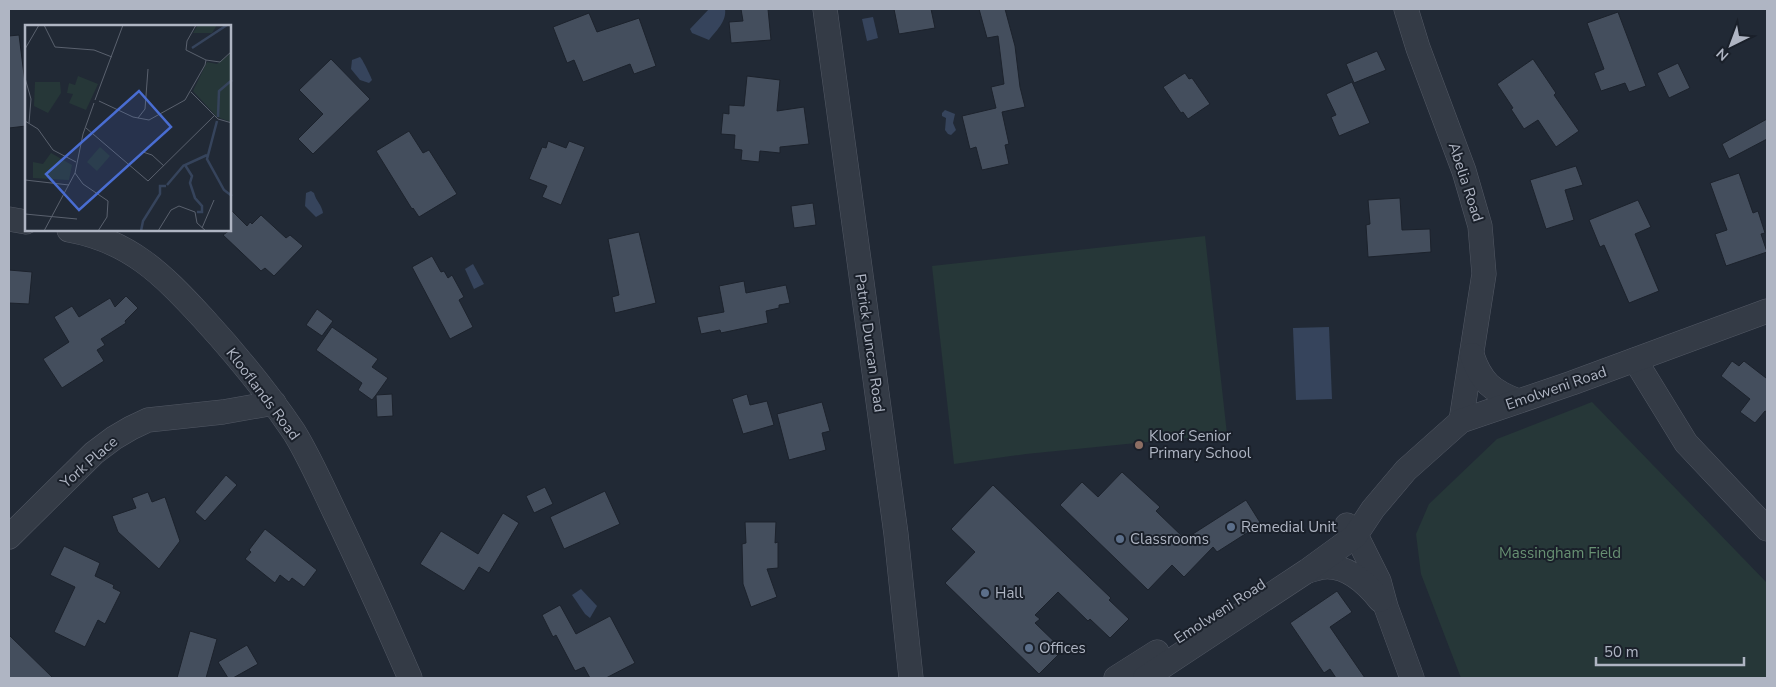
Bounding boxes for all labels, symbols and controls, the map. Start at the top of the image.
north arrow [1706,20,1756,70]
inset map [25,25,231,231]
text: N [1712,44,1733,65]
street label: Abelia Road [1444,140,1488,224]
street label: Patrick Duncan Road [850,272,890,414]
street label: Klooflands Road [222,344,304,444]
street label: Emolweni Road [1503,361,1609,415]
place label: Kloof Senior Primary School [1149,426,1252,463]
street label: York Place [55,432,122,493]
marker: Kloof Senior Primary School [1133,439,1145,451]
place label: Remedial Unit [1241,517,1337,537]
marker: Remedial Unit [1225,521,1237,533]
place label: Classrooms [1130,529,1209,549]
marker: Classrooms [1114,533,1126,545]
park label: Massingham Field [1499,543,1621,563]
street label: Emolweni Road [1170,574,1270,648]
place label: Hall [995,583,1024,603]
marker: Hall [979,587,991,599]
scale bar [1596,634,1744,666]
place label: Offices [1039,638,1086,658]
marker: Offices [1023,642,1035,654]
text: 50 m [1604,642,1639,662]

